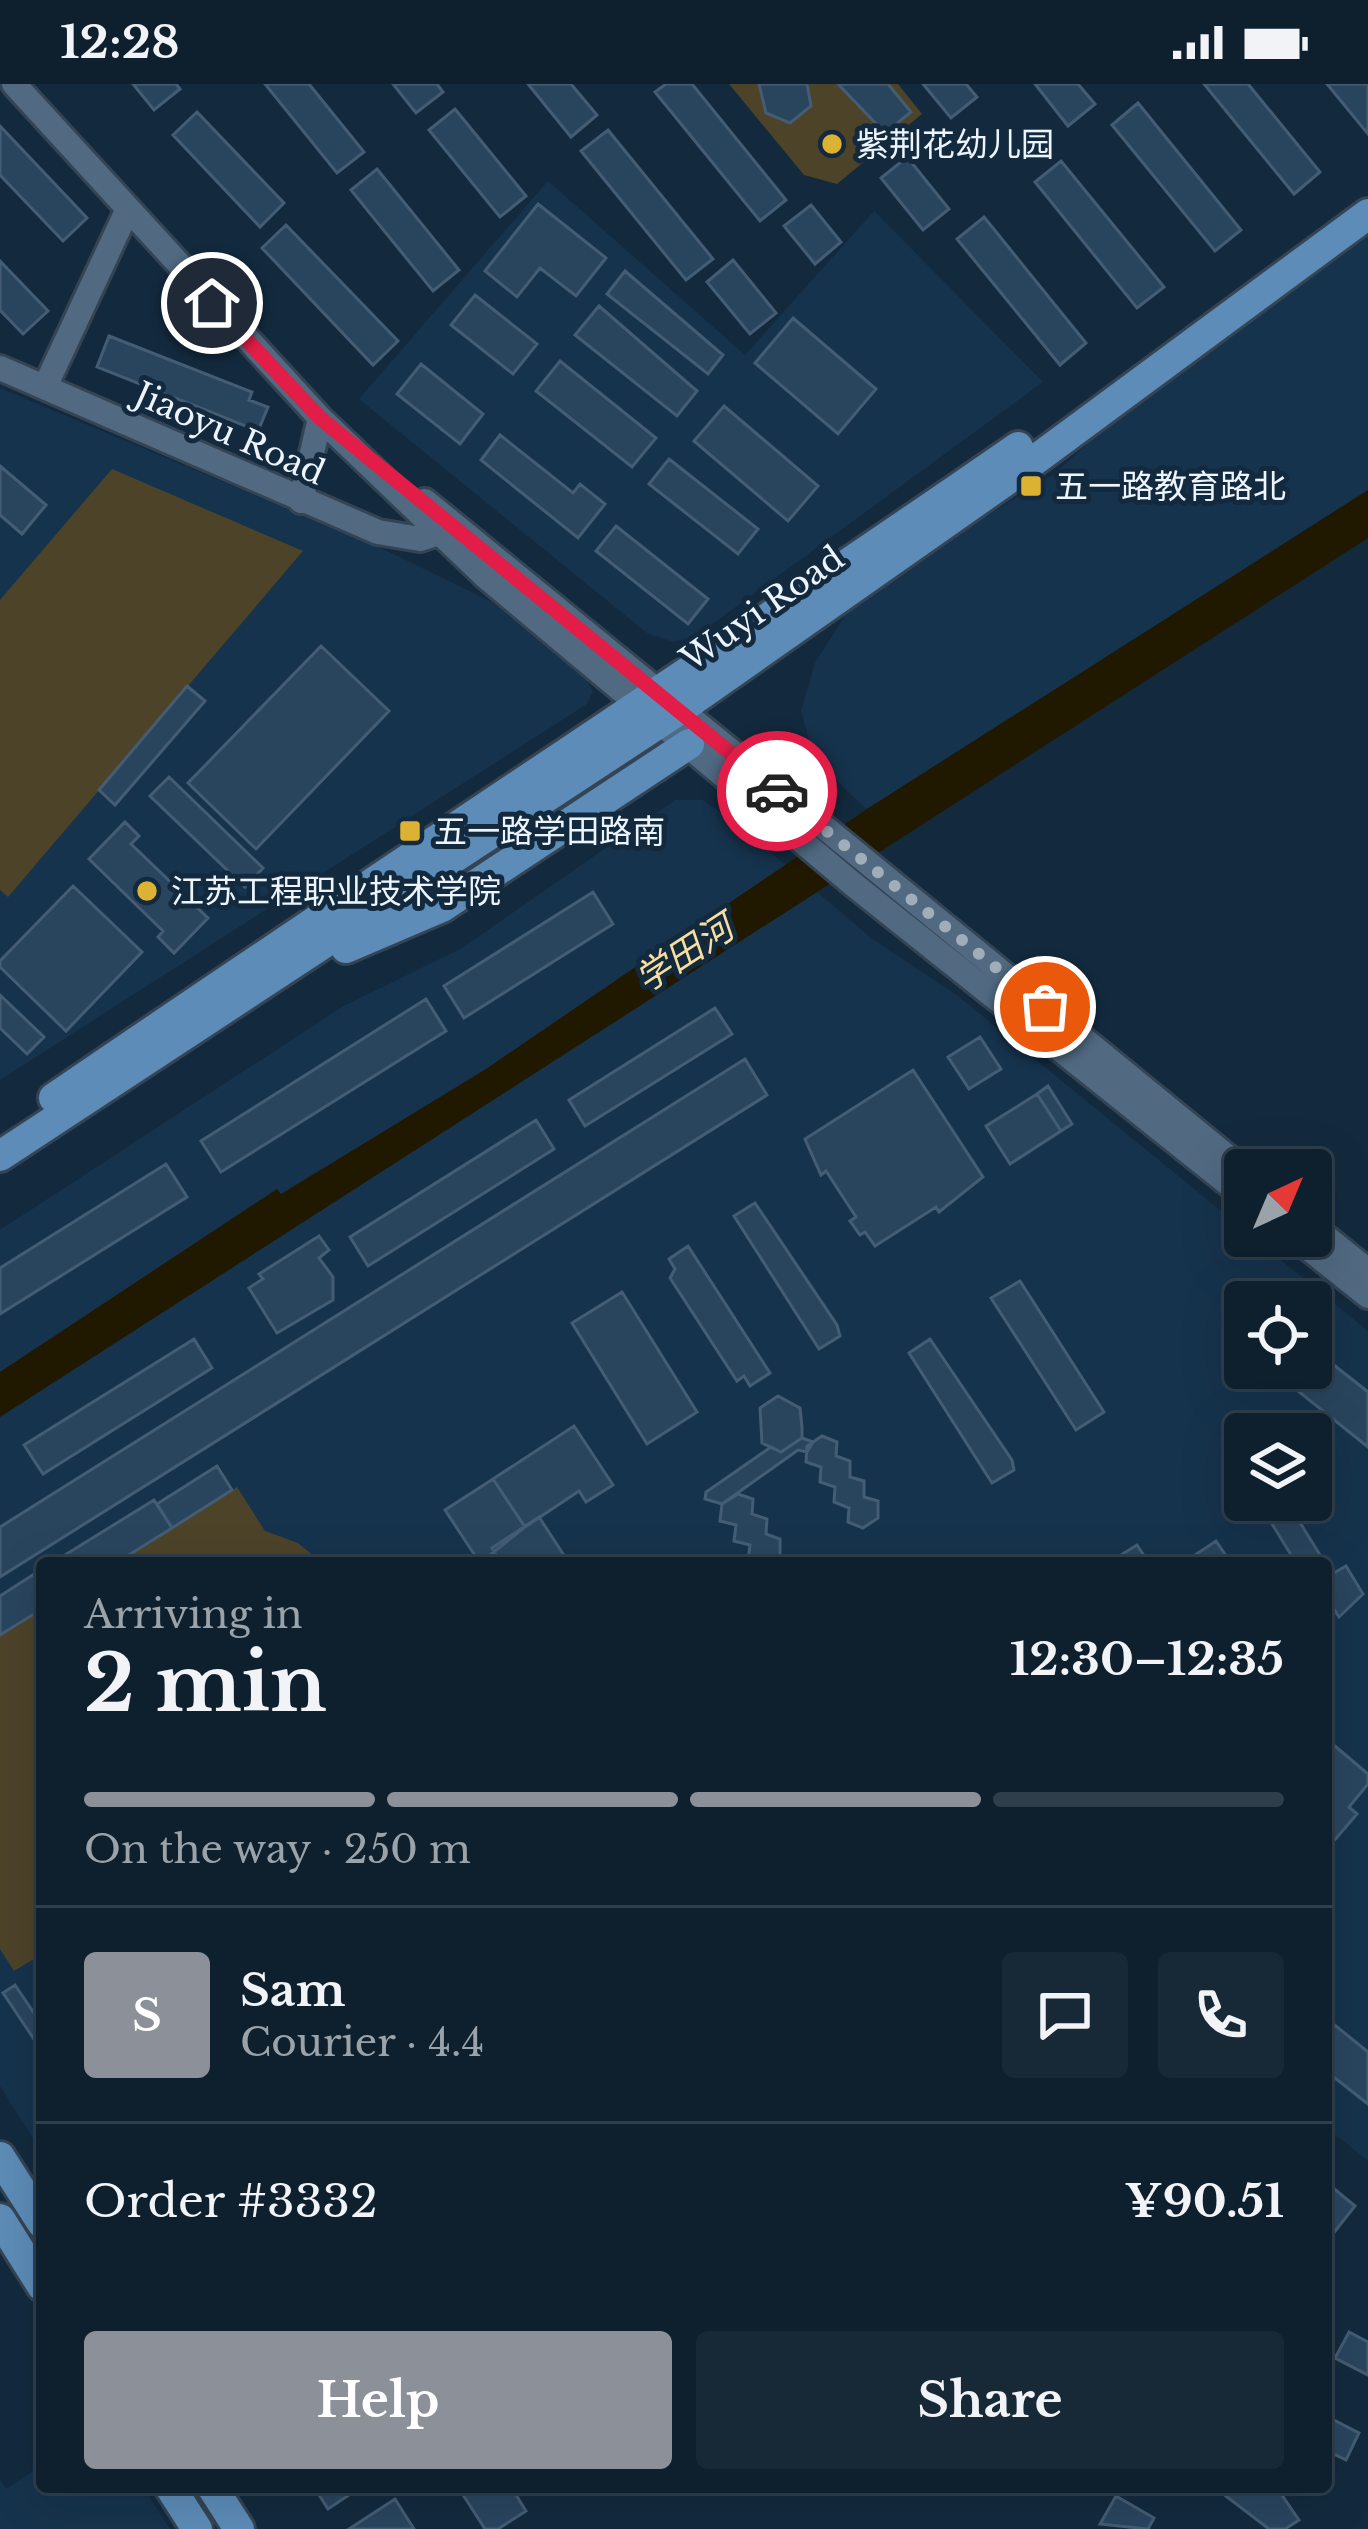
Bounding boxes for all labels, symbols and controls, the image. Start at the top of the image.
text: 12:28 [60,14,180,70]
place label: 紫荆花幼儿园 [856,124,1054,165]
marker: 紫荆花幼儿园 [819,131,845,157]
pin [161,252,263,354]
icon: home [179,270,245,336]
street label: Jiaoyu Road [125,372,331,494]
place label: 五一路教育路北 [1055,466,1286,507]
marker: 五一路教育路北 [1018,473,1044,499]
street label: Wuyi Road [672,537,852,680]
courier [717,731,837,851]
icon: car [744,758,810,824]
place label: 五一路学田路南 [434,811,665,852]
marker: 五一路学田路南 [397,818,423,844]
place label: 江苏工程职业技术学院 [171,871,501,912]
marker: 江苏工程职业技术学院 [134,878,160,904]
water label: 学田河 [627,902,747,1002]
pin [994,956,1096,1058]
icon: bag [1012,974,1078,1040]
north arrow [1224,1149,1332,1257]
map controls [1224,1149,1332,1521]
button: locate [1224,1281,1332,1389]
button: layers [1224,1413,1332,1521]
text: Arriving in [84,1590,303,1639]
text: 12:30–12:35 [1010,1631,1284,1687]
text: 2 min [84,1635,327,1732]
text: On the way · 250 m [84,1825,471,1874]
button: chat [1002,1952,1128,2078]
button: phone [1158,1952,1284,2078]
text: Sam [240,1962,345,2018]
text: S [132,1987,162,2043]
text: Courier · 4.4 [240,2018,484,2067]
text: Order #3332 [84,2173,378,2229]
text: ¥90.51 [1124,2173,1284,2229]
button: Help [84,2331,672,2469]
button: Share [696,2331,1284,2469]

